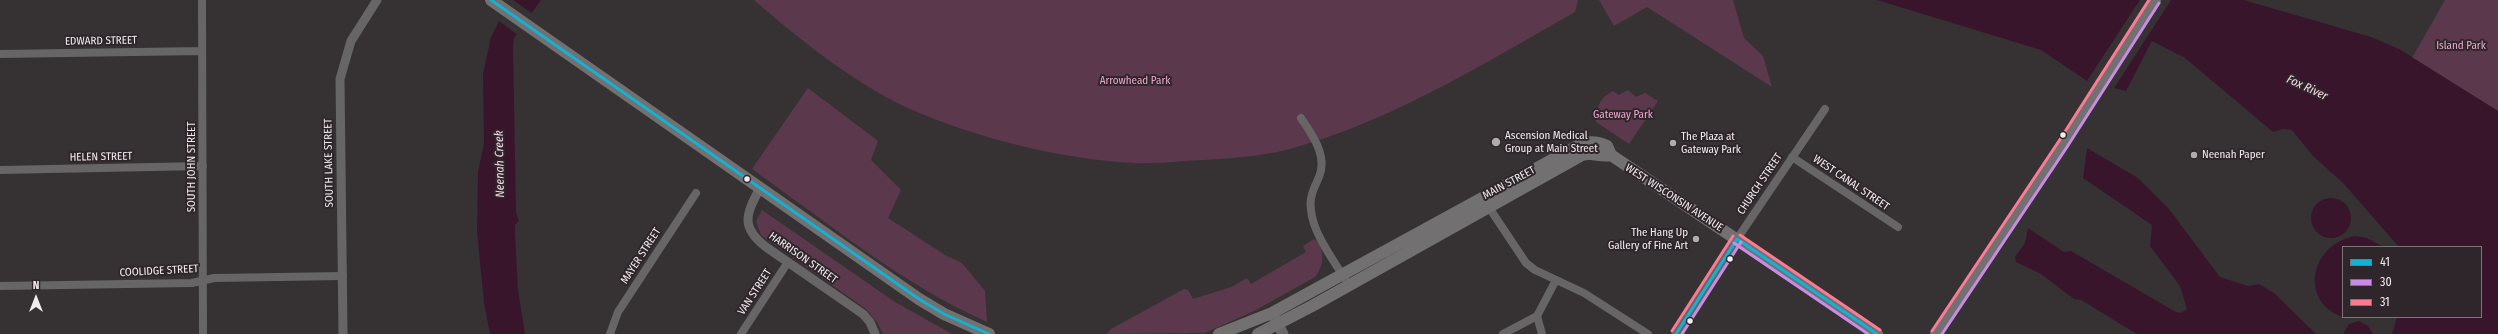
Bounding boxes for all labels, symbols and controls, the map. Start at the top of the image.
street label: EDWARD STREET [65,34,137,48]
park label: Island Park [2436,39,2486,53]
water label: Fox River [2284,72,2330,104]
park label: Arrowhead Park [1100,74,1170,88]
park label: Gateway Park [1593,108,1653,122]
street label: SOUTH LAKE STREET [322,118,336,208]
street label: SOUTH JOHN STREET [185,122,199,212]
place label: Ascension Medical Group at Main Street [1505,129,1598,155]
water label: Neenah Creek [492,130,508,198]
place label: The Plaza at Gateway Park [1681,130,1741,156]
unlabelled marker [2058,130,2068,140]
marker: Ascension Medical Group at Main Street [1490,136,1502,148]
marker: The Plaza at Gateway Park [1668,138,1678,148]
place label: Neenah Paper [2202,148,2265,162]
street label: HELEN STREET [69,150,133,164]
marker: Neenah Paper [2189,150,2199,160]
street label: CHURCH STREET [1735,151,1785,217]
street label: WEST CANAL STREET [1810,153,1892,213]
street label: WEST WISCONSIN AVENUE [1623,161,1725,235]
street label: MAIN STREET [1481,164,1537,202]
unlabelled marker [742,174,752,184]
street label: MAYER STREET [618,226,664,286]
place label: The Hang Up Gallery of Fine Art [1608,226,1688,252]
street label: HARRISON STREET [766,229,840,287]
marker: The Hang Up Gallery of Fine Art [1691,234,1701,244]
legend [2342,246,2482,318]
unlabelled marker [1725,254,1735,264]
text: 41 [2380,255,2390,269]
street label: COOLIDGE STREET [119,262,199,280]
street label: VAN STREET [735,267,775,317]
text: 30 [2380,275,2392,289]
north arrow [16,278,56,318]
text: N [33,279,39,292]
text: 31 [2380,295,2390,309]
unlabelled marker [1685,316,1695,326]

